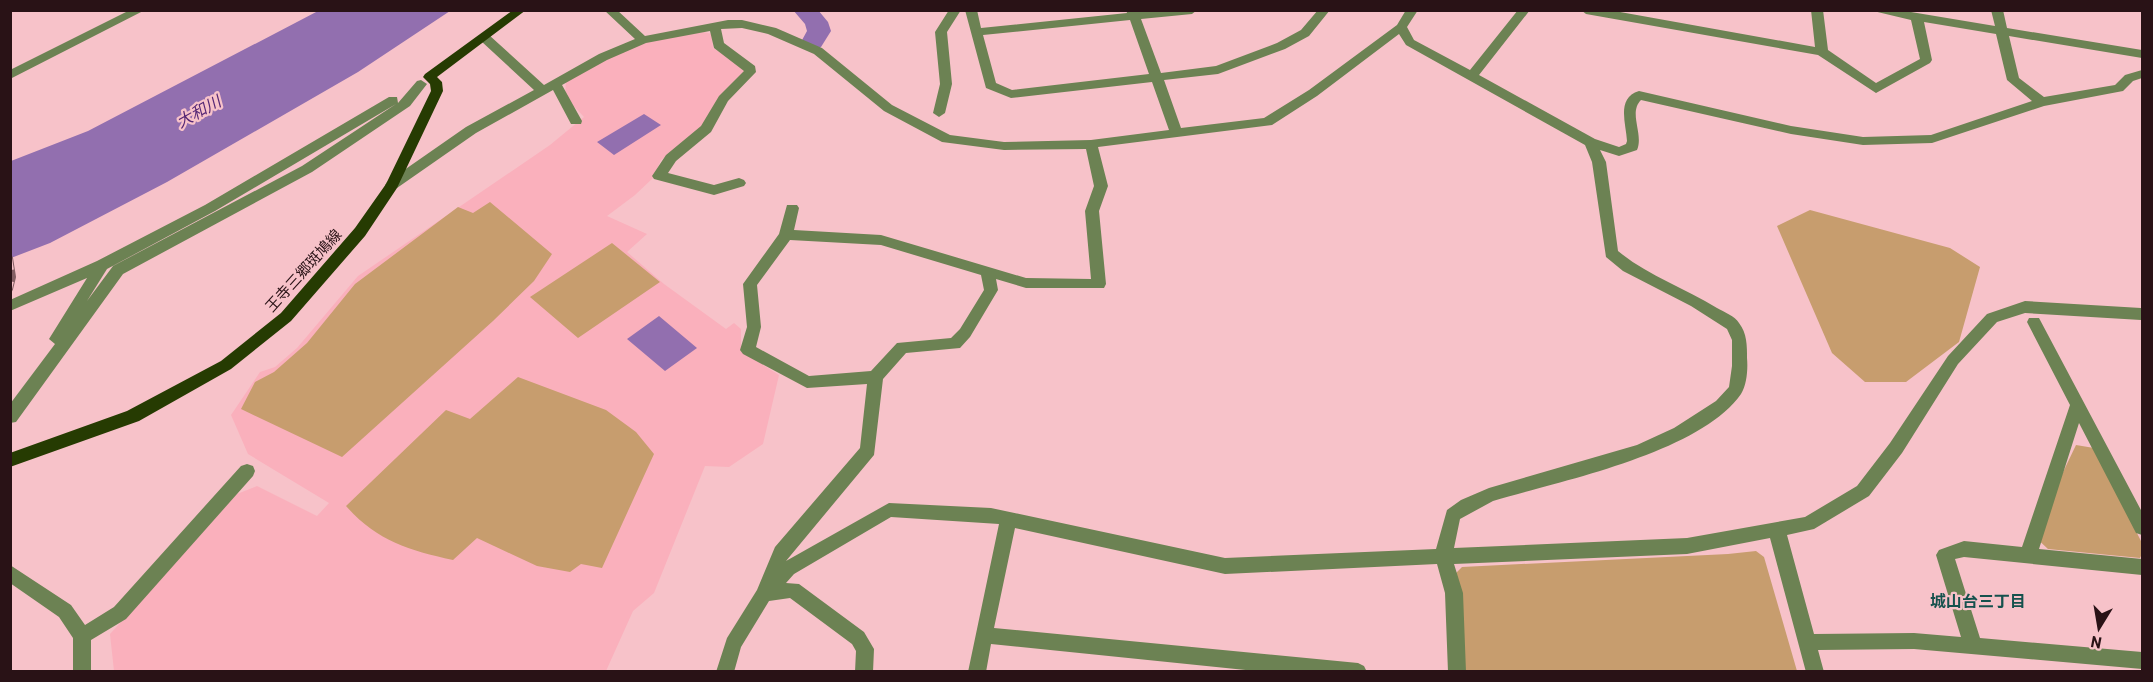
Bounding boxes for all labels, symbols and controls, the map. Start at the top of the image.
water label: 大和川 [172,90,225,131]
street label: 王寺三郷斑鳩線 [261,225,345,315]
district label: 城山台三丁目 [1930,591,2026,610]
north arrow [2069,598,2129,658]
text: N [2089,633,2103,654]

